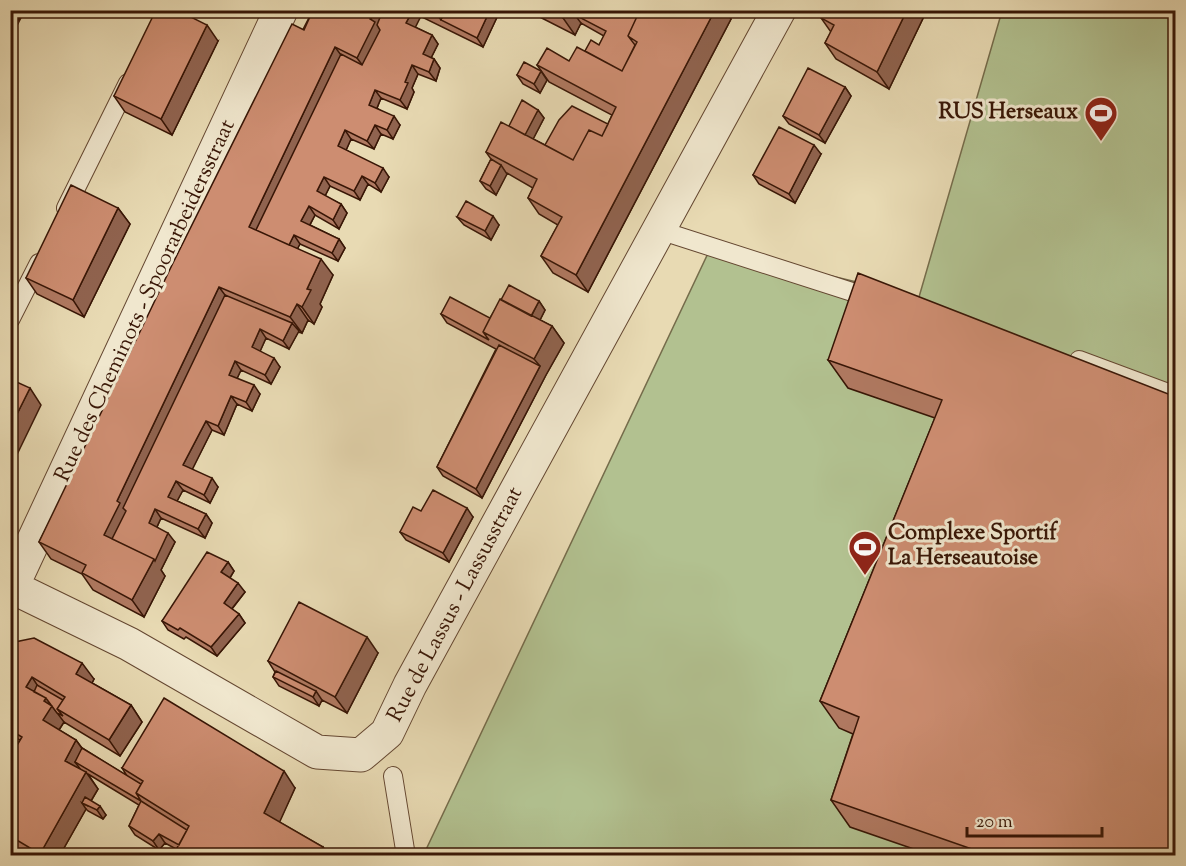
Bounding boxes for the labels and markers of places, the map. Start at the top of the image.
sports icon: RUS Herseaux [1083,95,1119,142]
place label: RUS Herseaux [938,97,1078,129]
place label: Complexe Sportif La Herseautoise [888,518,1058,575]
sports icon: Complexe Sportif La Herseautoise [847,529,883,576]

